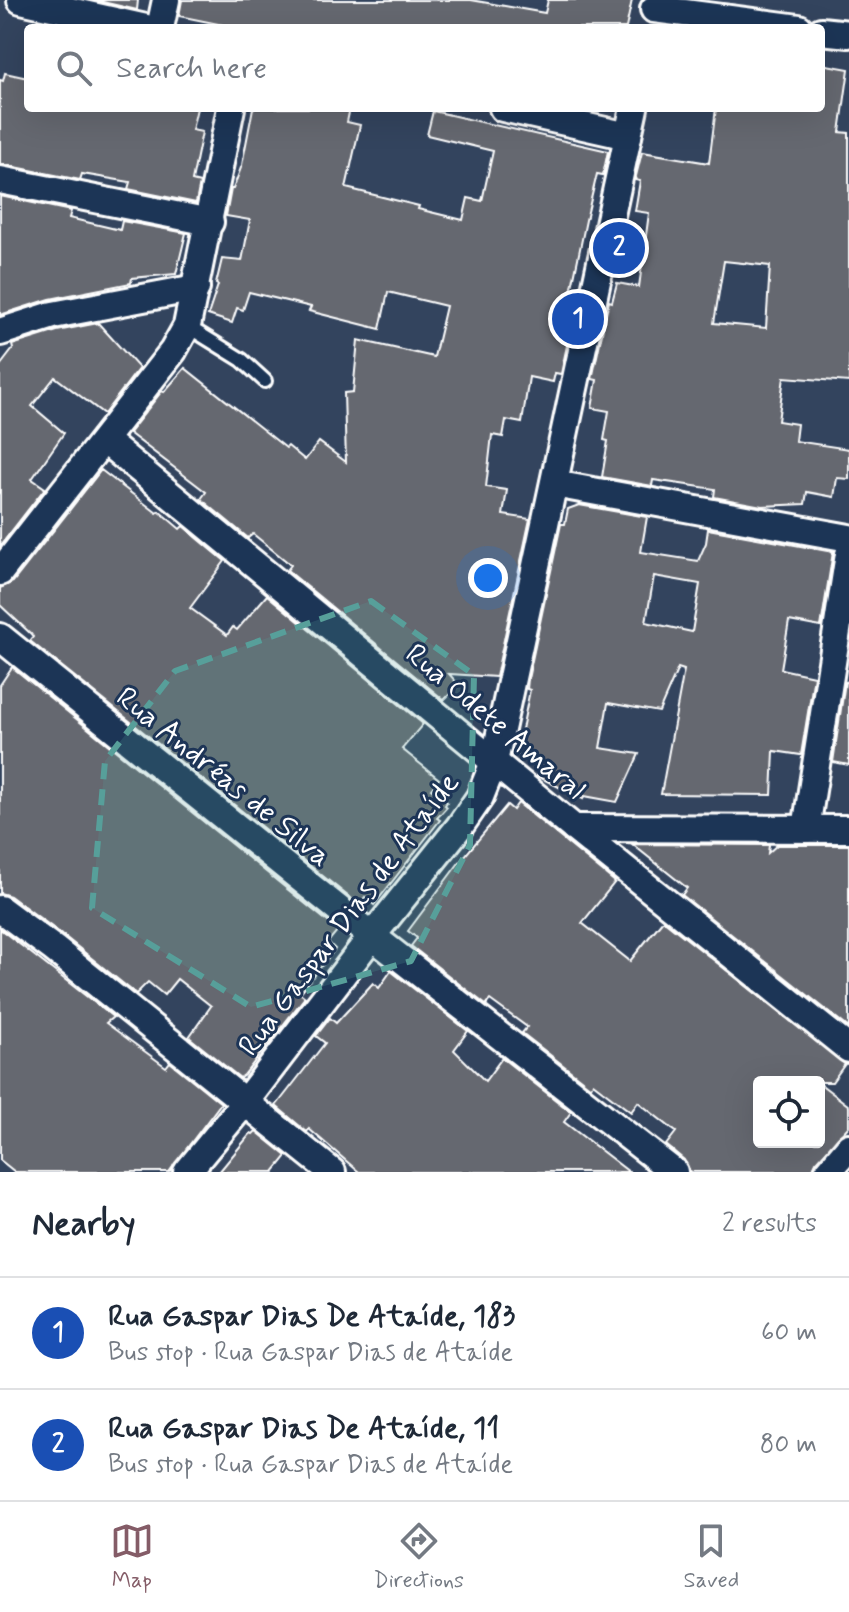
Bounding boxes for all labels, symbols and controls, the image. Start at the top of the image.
search box [24,24,825,112]
icon: search [52,46,96,90]
text: Search here [116,49,267,88]
pin: 2 [593,218,645,278]
pin: 1 [552,289,604,349]
your location [468,558,508,598]
street label: Rua Odete Amaral [397,635,593,809]
street label: Rua Andréas de Silva [108,678,339,876]
street label: Rua Gaspar Dias de Ataíde [230,765,469,1064]
map controls [753,1076,825,1148]
button: locate [753,1076,825,1148]
text: Nearby [32,1202,136,1247]
text: 2 results [722,1207,817,1241]
text: Rua Gaspar Dias De Ataíde, 183 [108,1297,515,1336]
text: 1 [52,1316,64,1350]
text: 60 m [761,1316,817,1350]
text: Bus stop · Rua Gaspar Dias de Ataíde [108,1336,513,1370]
text: Rua Gaspar Dias De Ataíde, 11 [108,1409,499,1448]
text: 2 [52,1428,64,1462]
text: 80 m [760,1428,817,1462]
text: Bus stop · Rua Gaspar Dias de Ataíde [108,1448,513,1482]
tab: Map [110,1519,154,1595]
tab: Directions [373,1519,464,1595]
tab: Saved [684,1519,739,1595]

